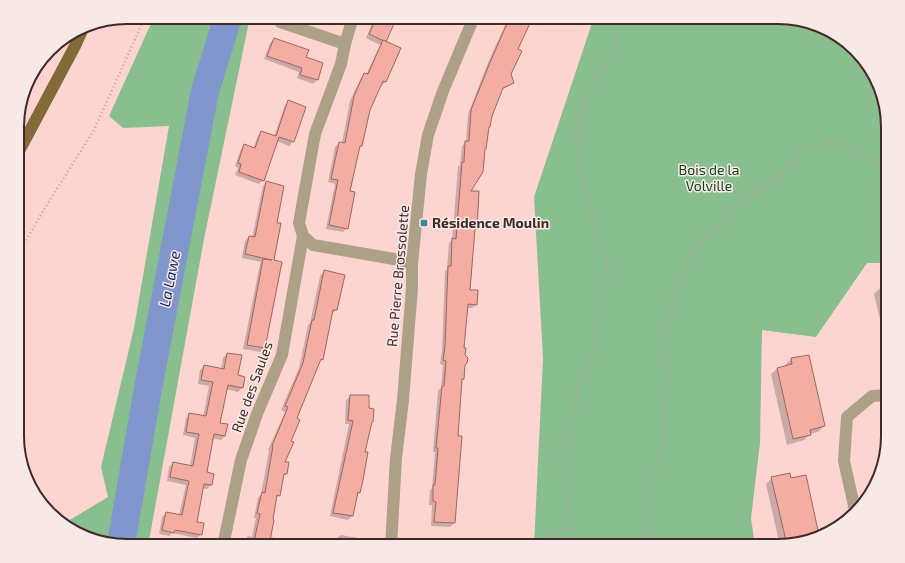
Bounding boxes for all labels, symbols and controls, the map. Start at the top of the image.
park label: Bois de la Volville [679,161,739,194]
street label: Rue Pierre Brossolette [383,204,412,348]
place label: Résidence Moulin [432,214,549,231]
marker: Résidence Moulin [419,218,429,228]
water label: La Lawe [155,249,183,308]
street label: Rue des Saules [227,339,276,435]

